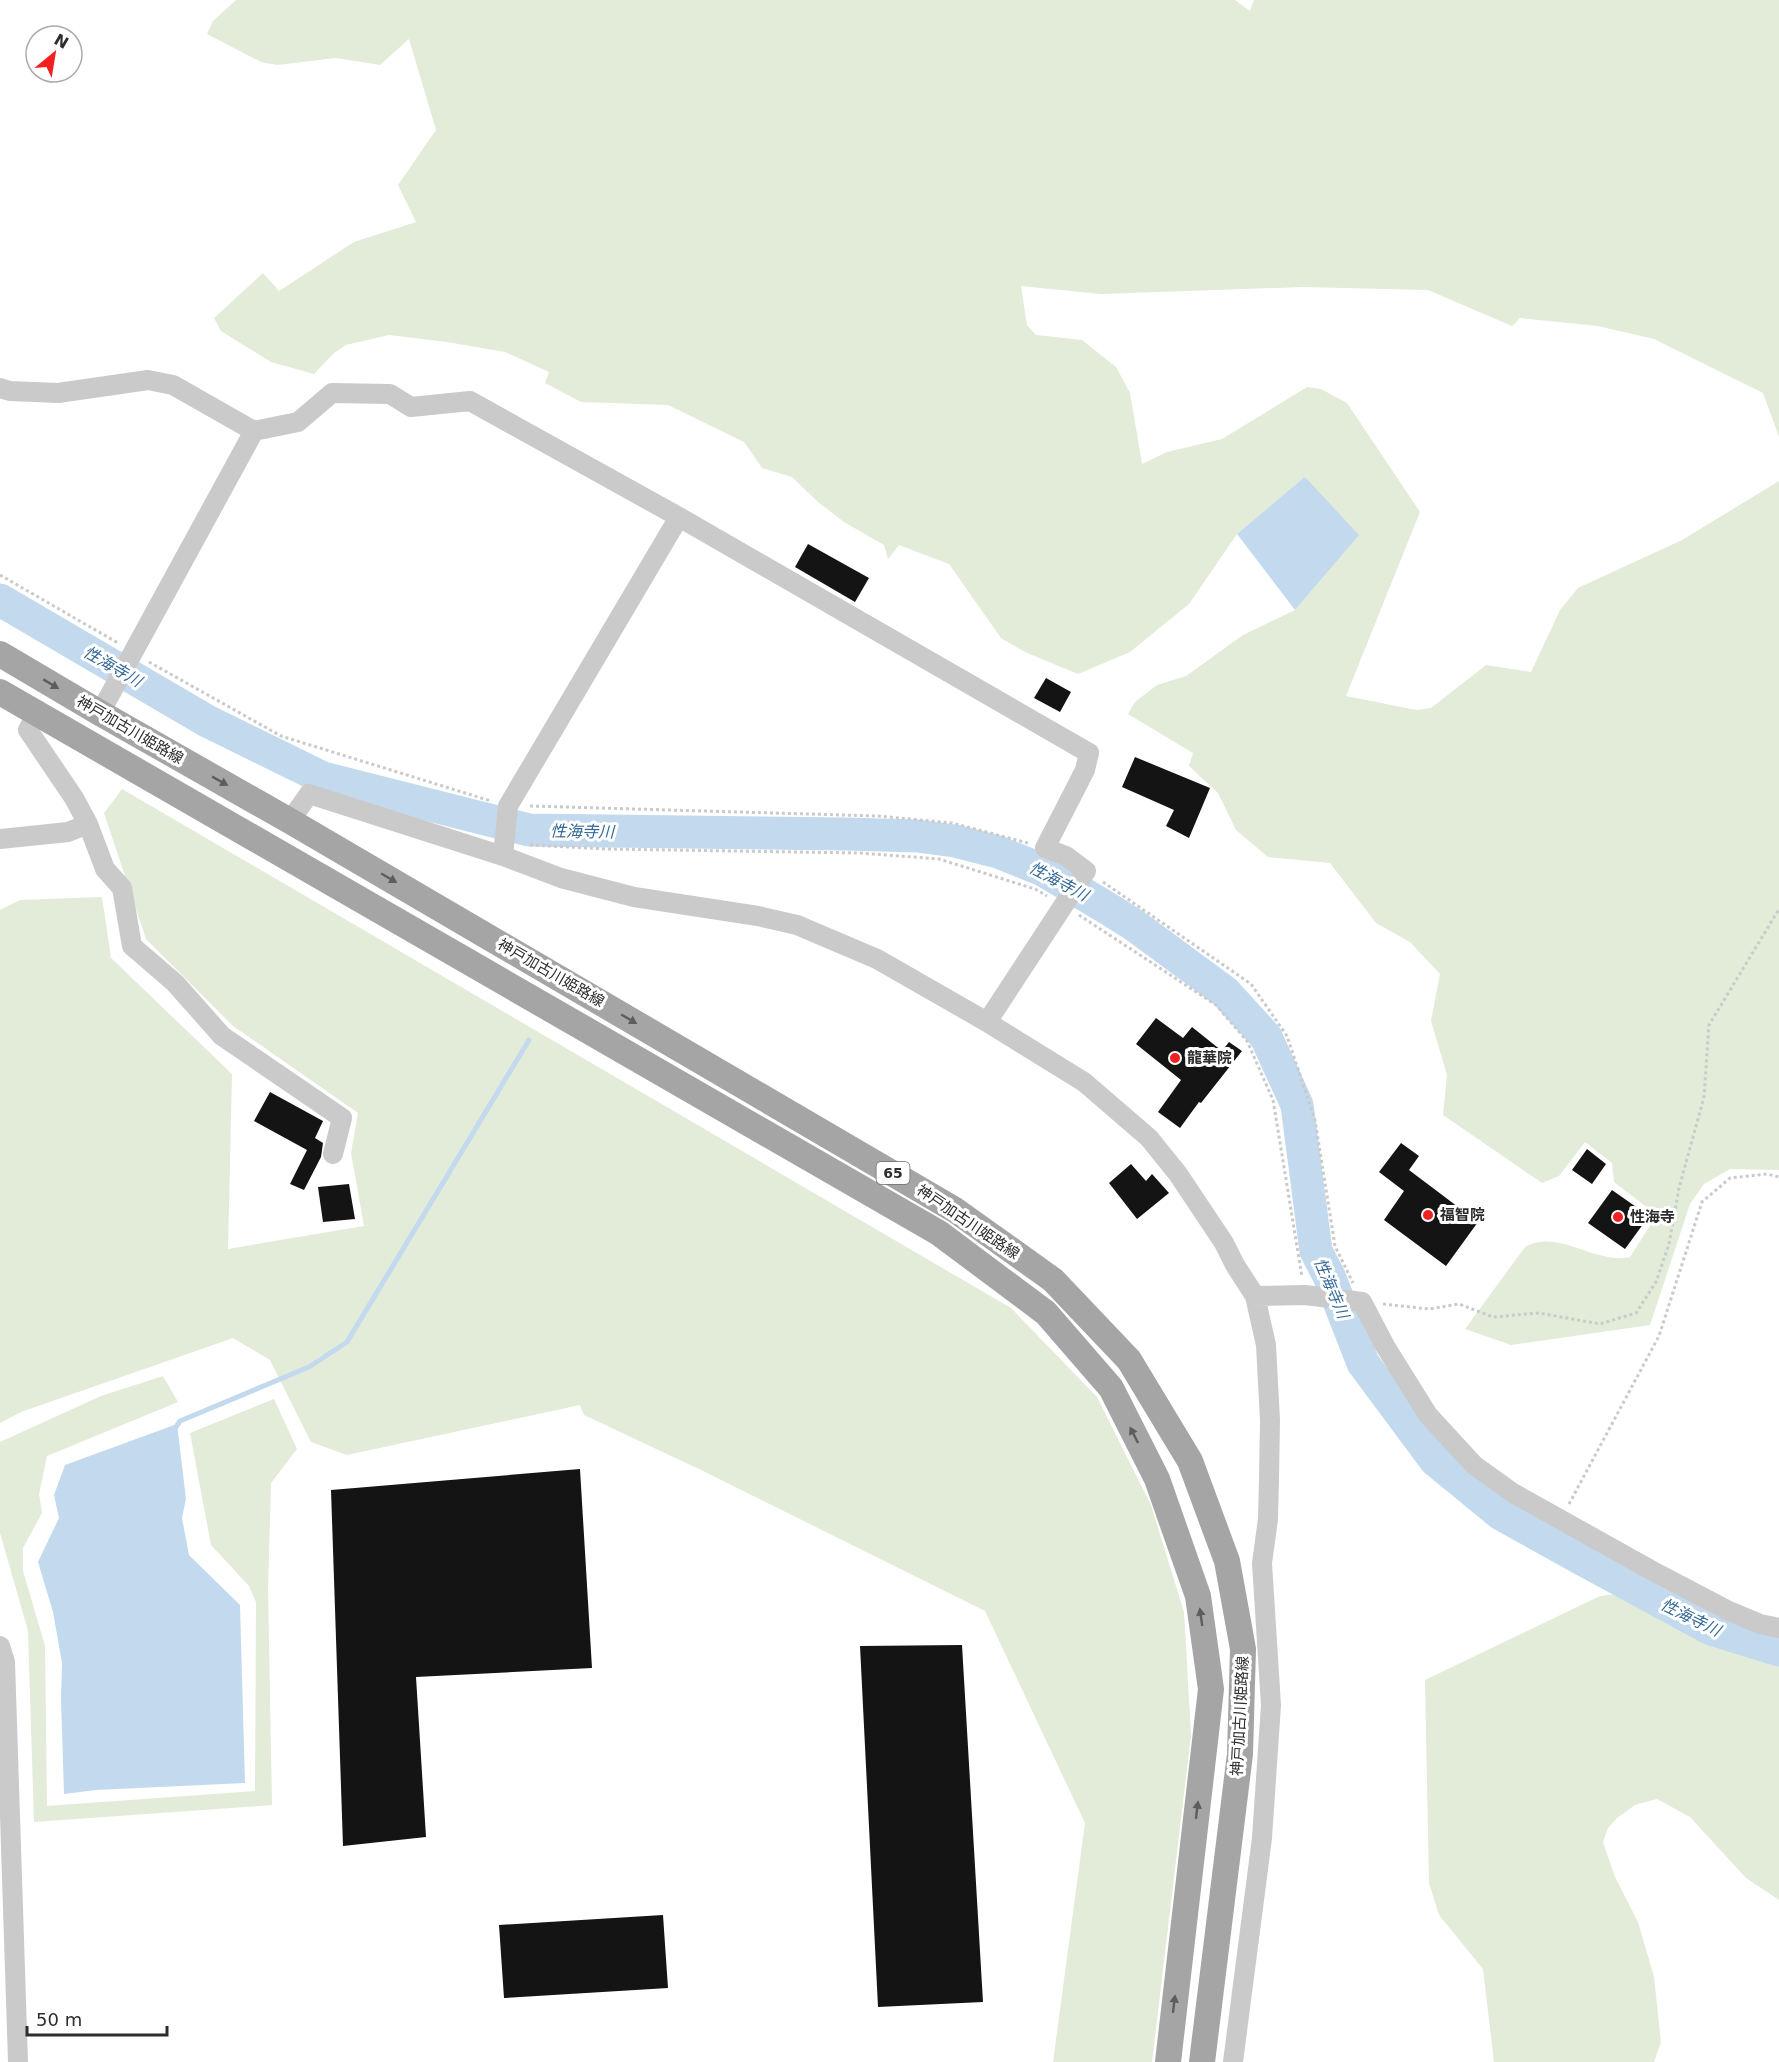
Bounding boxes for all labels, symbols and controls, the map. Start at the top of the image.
north arrow [24,24,84,84]
text: N [51,30,72,53]
water label: 性海寺川 [80,642,147,692]
one-way arrow [43,678,59,689]
street label: 神戸加古川姫路線 [74,692,186,768]
one-way arrow [211,776,228,786]
water label: 性海寺川 [550,821,616,842]
water label: 性海寺川 [1026,858,1093,906]
one-way arrow [380,873,397,883]
street label: 神戸加古川姫路線 [495,935,607,1011]
one-way arrow [621,1014,637,1025]
place label: 龍華院 [1187,1049,1232,1067]
marker: 龍華院 [1168,1051,1182,1065]
road number: 65 [876,1162,910,1184]
street label: 神戸加古川姫路線 [913,1181,1023,1263]
place label: 福智院 [1439,1206,1485,1224]
marker: 福智院 [1421,1208,1435,1222]
place label: 性海寺 [1630,1208,1675,1226]
marker: 性海寺 [1611,1210,1625,1224]
water label: 性海寺川 [1310,1255,1354,1323]
one-way arrow [1130,1426,1139,1443]
water label: 性海寺川 [1658,1595,1725,1641]
one-way arrow [1197,1607,1206,1626]
street label: 神戸加古川姫路線 [1228,1656,1252,1776]
one-way arrow [1192,1801,1202,1820]
one-way arrow [1170,1994,1179,2013]
scale bar [27,1999,166,2037]
text: 50 m [36,2009,82,2030]

